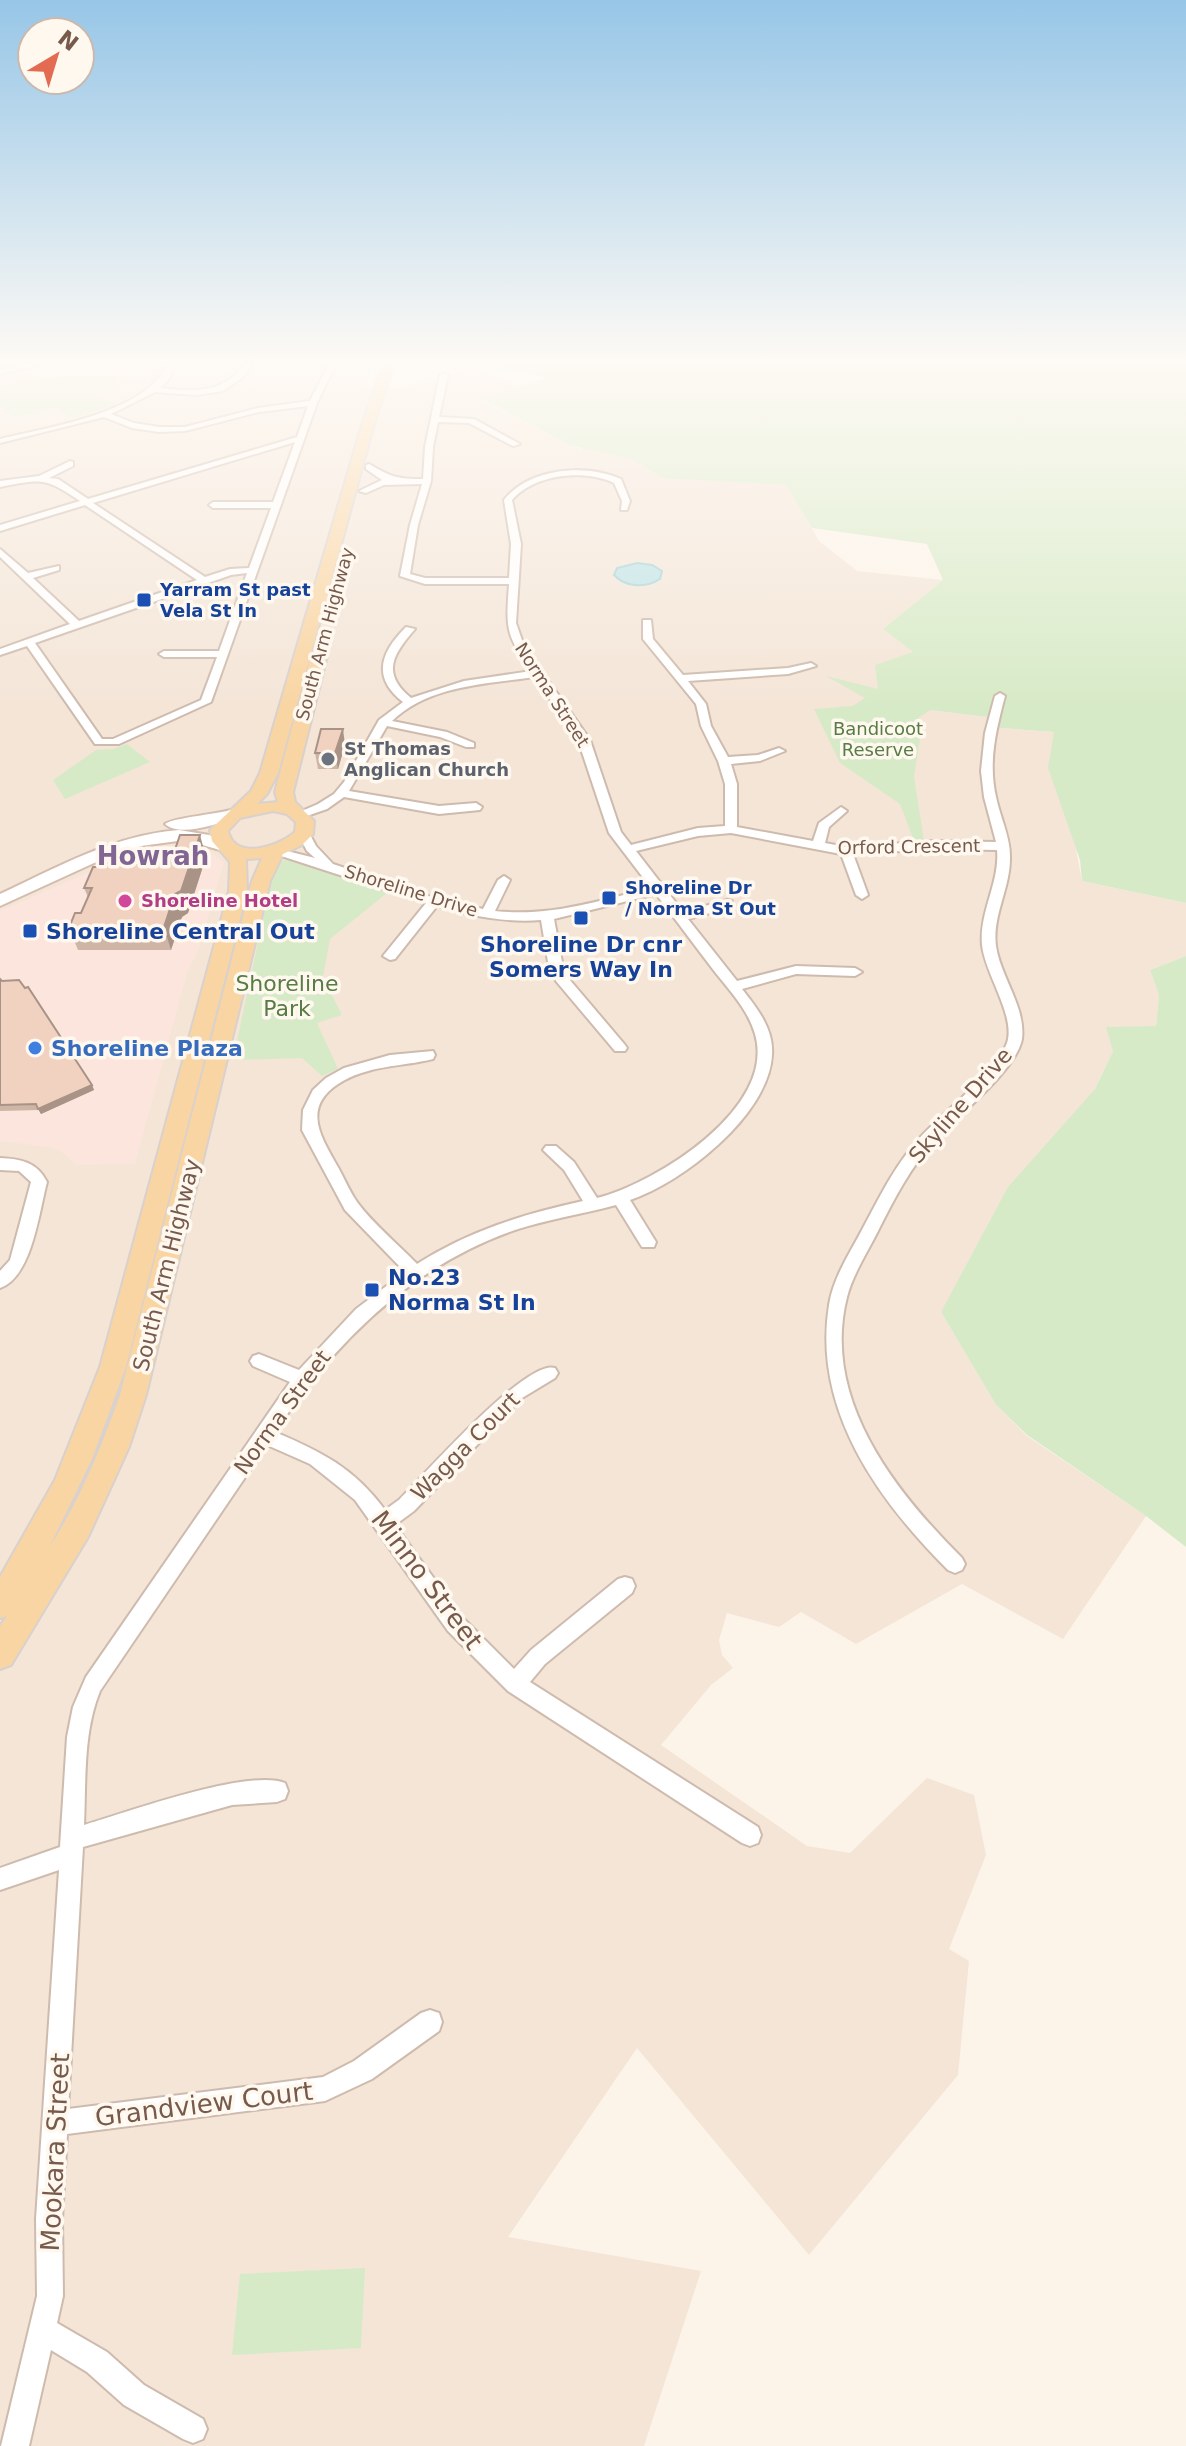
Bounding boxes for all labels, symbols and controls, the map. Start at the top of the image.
north arrow [16,16,96,96]
text: N [53,25,83,56]
street label: South Arm Highway [291,545,358,723]
place label: Yarram St past Vela St In [159,579,311,621]
marker: Yarram St past Vela St In [135,591,153,609]
street label: Norma Street [511,638,594,751]
park label: Bandicoot Reserve [833,718,923,760]
place label: St Thomas Anglican Church [344,738,509,780]
marker: St Thomas Anglican Church [319,750,337,768]
street label: Orford Crescent [838,835,980,858]
district label: Howrah [97,841,209,871]
street label: Shoreline Drive [342,860,480,921]
place label: Shoreline Dr / Norma St Out [625,877,776,919]
marker: Shoreline Dr / Norma St Out [600,889,618,907]
place label: Shoreline Hotel [141,890,298,911]
marker: Shoreline Hotel [116,892,134,910]
marker: Shoreline Dr cnr Somers Way In [572,909,590,927]
place label: Shoreline Central Out [46,919,315,944]
marker: Shoreline Central Out [21,922,39,940]
place label: Shoreline Dr cnr Somers Way In [480,932,682,982]
park label: Shoreline Park [235,971,339,1021]
place label: Shoreline Plaza [51,1036,243,1061]
marker: Shoreline Plaza [26,1039,44,1057]
street label: Skyline Drive [904,1043,1017,1168]
street label: South Arm Highway [128,1156,205,1374]
place label: No.23 Norma St In [388,1265,536,1315]
marker: No.23 Norma St In [363,1281,381,1299]
street label: Norma Street [229,1345,336,1479]
street label: Wagga Court [406,1387,525,1506]
street label: Minno Street [365,1505,489,1655]
street label: Mookara Street [35,2052,75,2252]
street label: Grandview Court [93,2076,315,2132]

